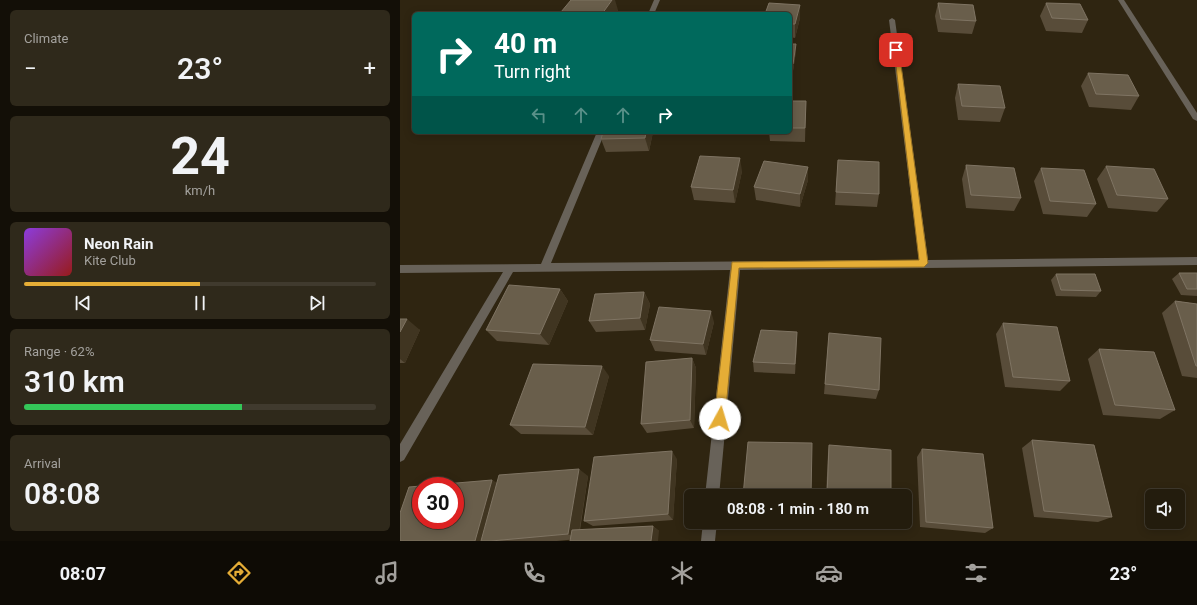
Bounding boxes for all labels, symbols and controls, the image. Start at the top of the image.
text: 40 m [494,27,557,60]
icon: right [428,28,480,80]
text: Climate [24,31,68,46]
pin [879,33,913,67]
icon: arrive [885,39,907,61]
text: 23° [177,51,223,86]
text: − [24,56,37,81]
text: + [364,56,376,81]
text: Turn right [494,61,571,82]
icon: left [528,104,550,126]
icon: ahead [570,104,592,126]
icon: ahead [612,104,634,126]
icon: right [654,104,676,126]
text: 24 [170,126,230,187]
text: km/h [185,183,215,198]
text: Neon Rain [84,235,153,253]
text: Kite Club [84,253,136,268]
icon: previous [72,292,94,314]
icon: pause [189,292,211,314]
icon: next [306,292,328,314]
text: Range · 62% [24,344,94,359]
text: 310 km [24,364,125,399]
position arrow [699,398,741,440]
text: Arrival [24,456,61,471]
text: 08:08 [24,476,101,511]
speed limit sign: 30 [412,477,464,529]
map controls [1145,489,1185,529]
button: sound [1145,489,1185,529]
text: 08:08 · 1 min · 180 m [727,500,869,518]
icon: directions [225,559,253,587]
icon: music [373,559,401,587]
icon: phone [520,559,548,587]
icon: climate [668,559,696,587]
icon: car [815,559,843,587]
icon: filters [962,559,990,587]
text: 08:07 [60,563,106,584]
text: 23° [1110,563,1137,584]

